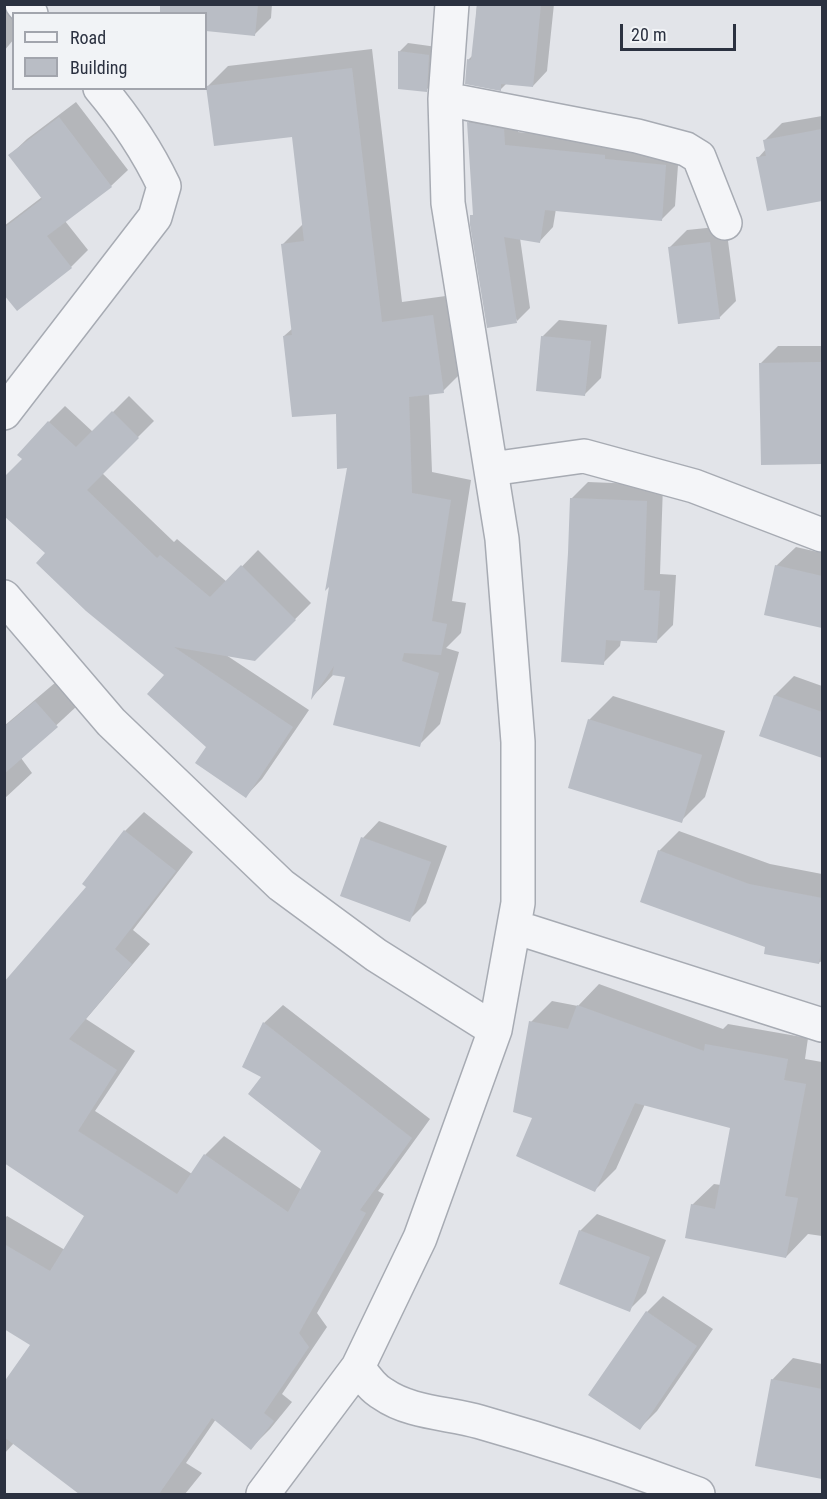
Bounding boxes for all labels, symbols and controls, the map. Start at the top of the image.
legend [12,12,207,90]
scale bar [623,12,738,50]
text: 20 m [631,24,666,45]
text: Road [70,27,106,48]
text: Building [70,57,127,78]

